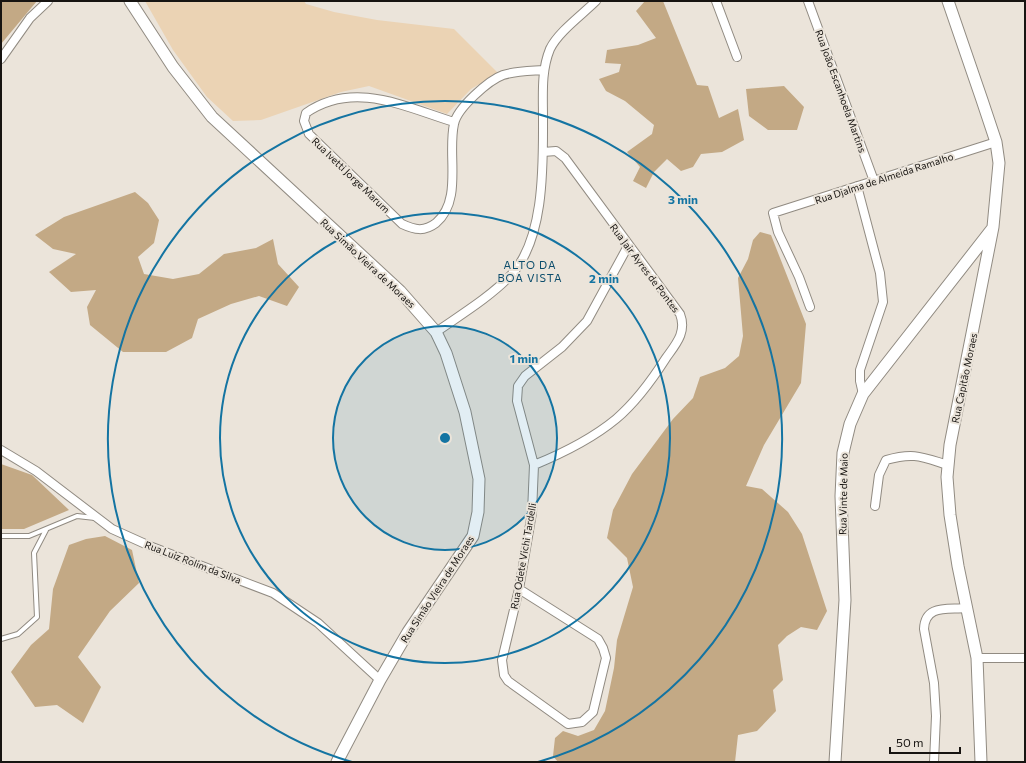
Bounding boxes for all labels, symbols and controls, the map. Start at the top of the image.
street label: Rua João Escanhoela Martins [813,28,869,155]
street label: Rua Ivetti Jorge Marum [310,135,392,215]
street label: Rua Djalma de Almeida Ramalho [813,150,955,206]
text: 3 min [668,192,698,206]
street label: Rua Simão Vieira de Moraes [318,216,418,310]
street label: Rua Jair Ayres de Pontes [608,221,683,315]
district label: ALTO DA BOA VISTA [497,258,563,284]
text: 2 min [589,271,619,285]
street label: Rua Capitão Moraes [949,332,979,424]
text: 1 min [510,351,538,365]
centre of rings [438,431,452,445]
street label: Rua Vinte de Maio [836,453,850,535]
street label: Rua Odete Vichi Tardelli [508,502,538,610]
street label: Rua Simão Vieira de Moraes [398,533,476,645]
street label: Rua Luiz Rolim da Silva [143,538,243,586]
scale bar [890,729,960,755]
text: 50 m [896,735,924,749]

